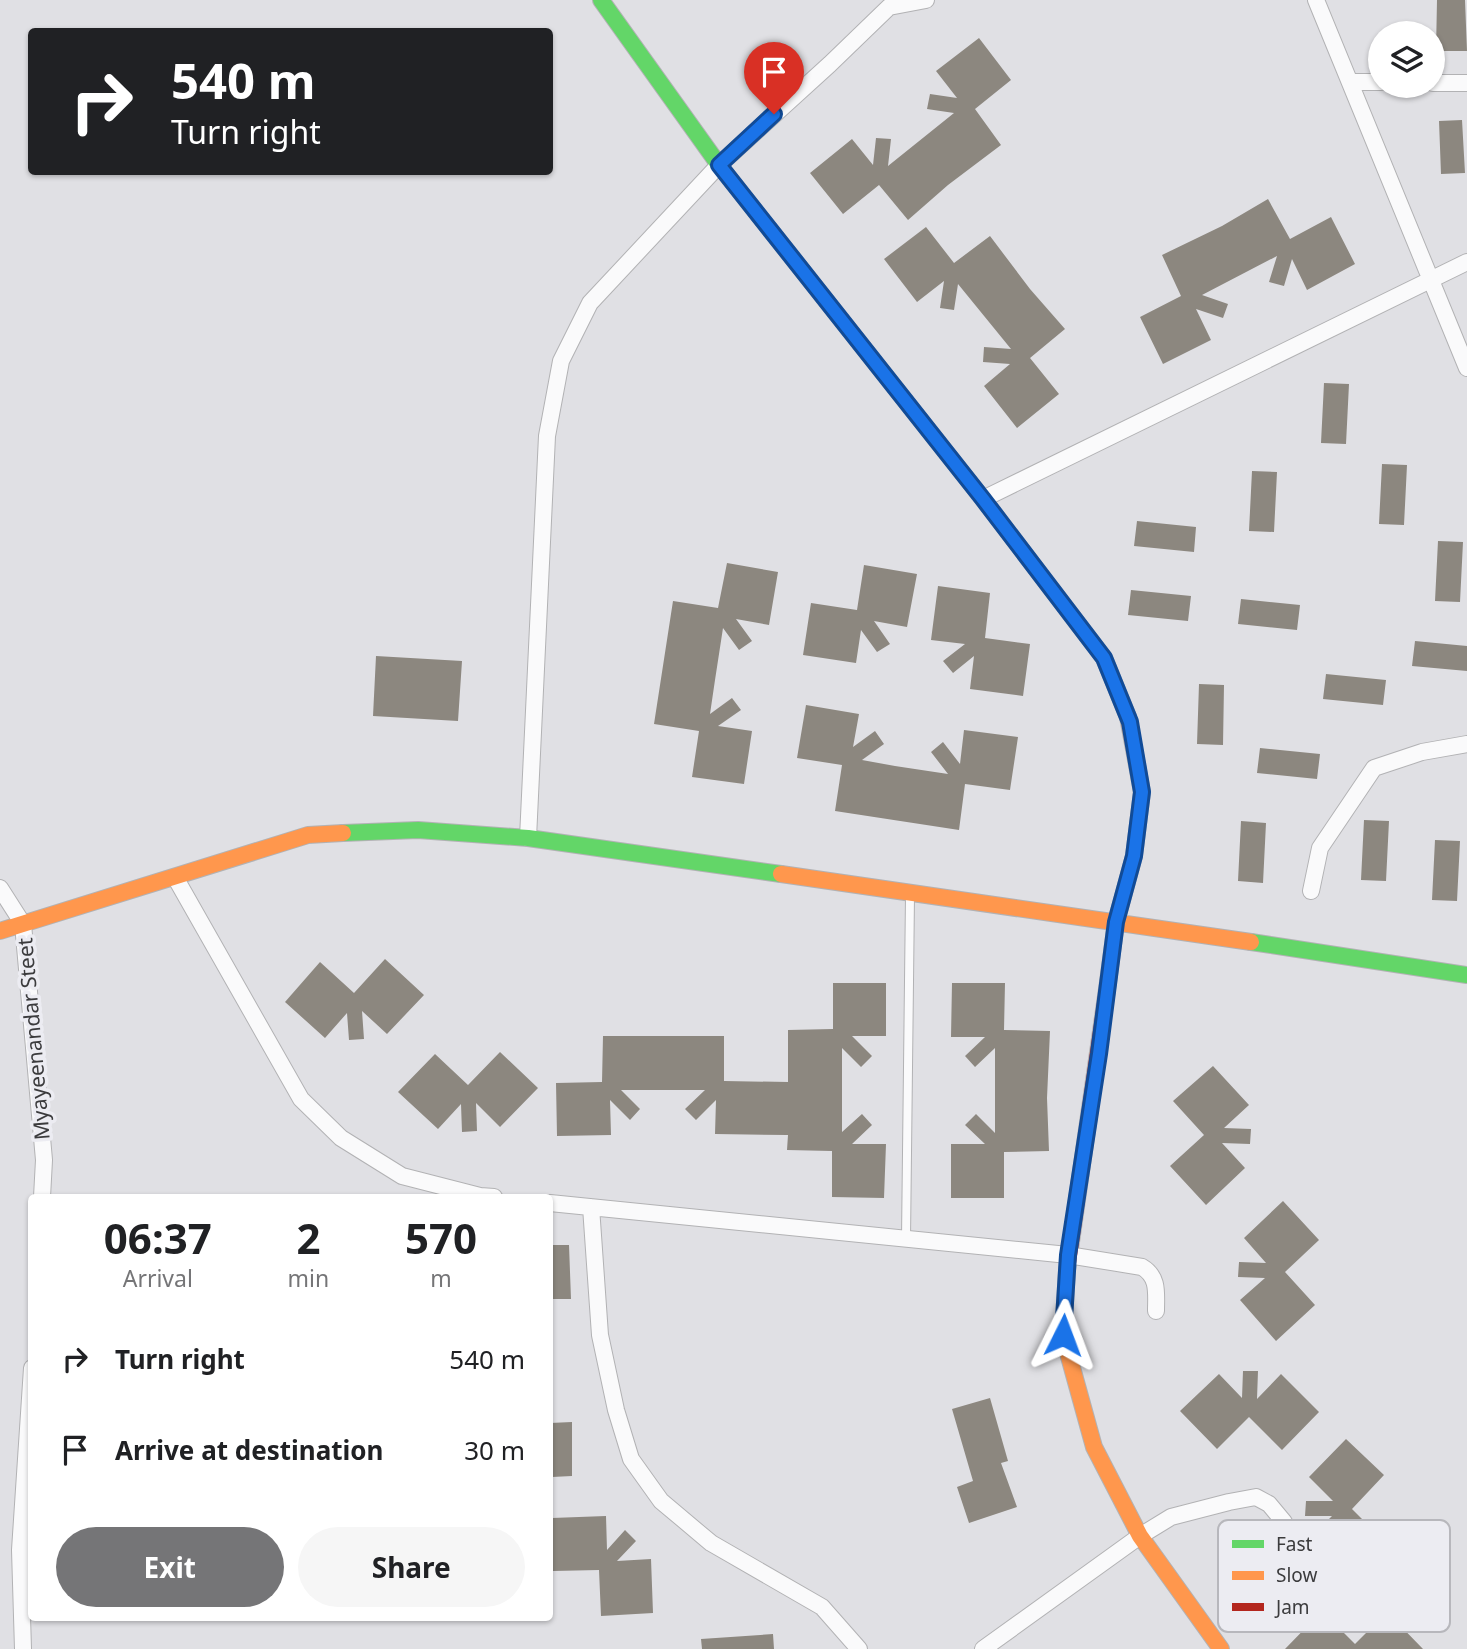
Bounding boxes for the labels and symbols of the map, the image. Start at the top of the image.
pin [744,42,804,114]
street label: Myayeenandar Steet [10,936,56,1141]
position arrow [1026,1298,1100,1372]
legend [1218,1520,1450,1632]
text: Fast [1276,1531,1313,1557]
text: Slow [1276,1562,1317,1588]
text: Jam [1274,1594,1310,1620]

